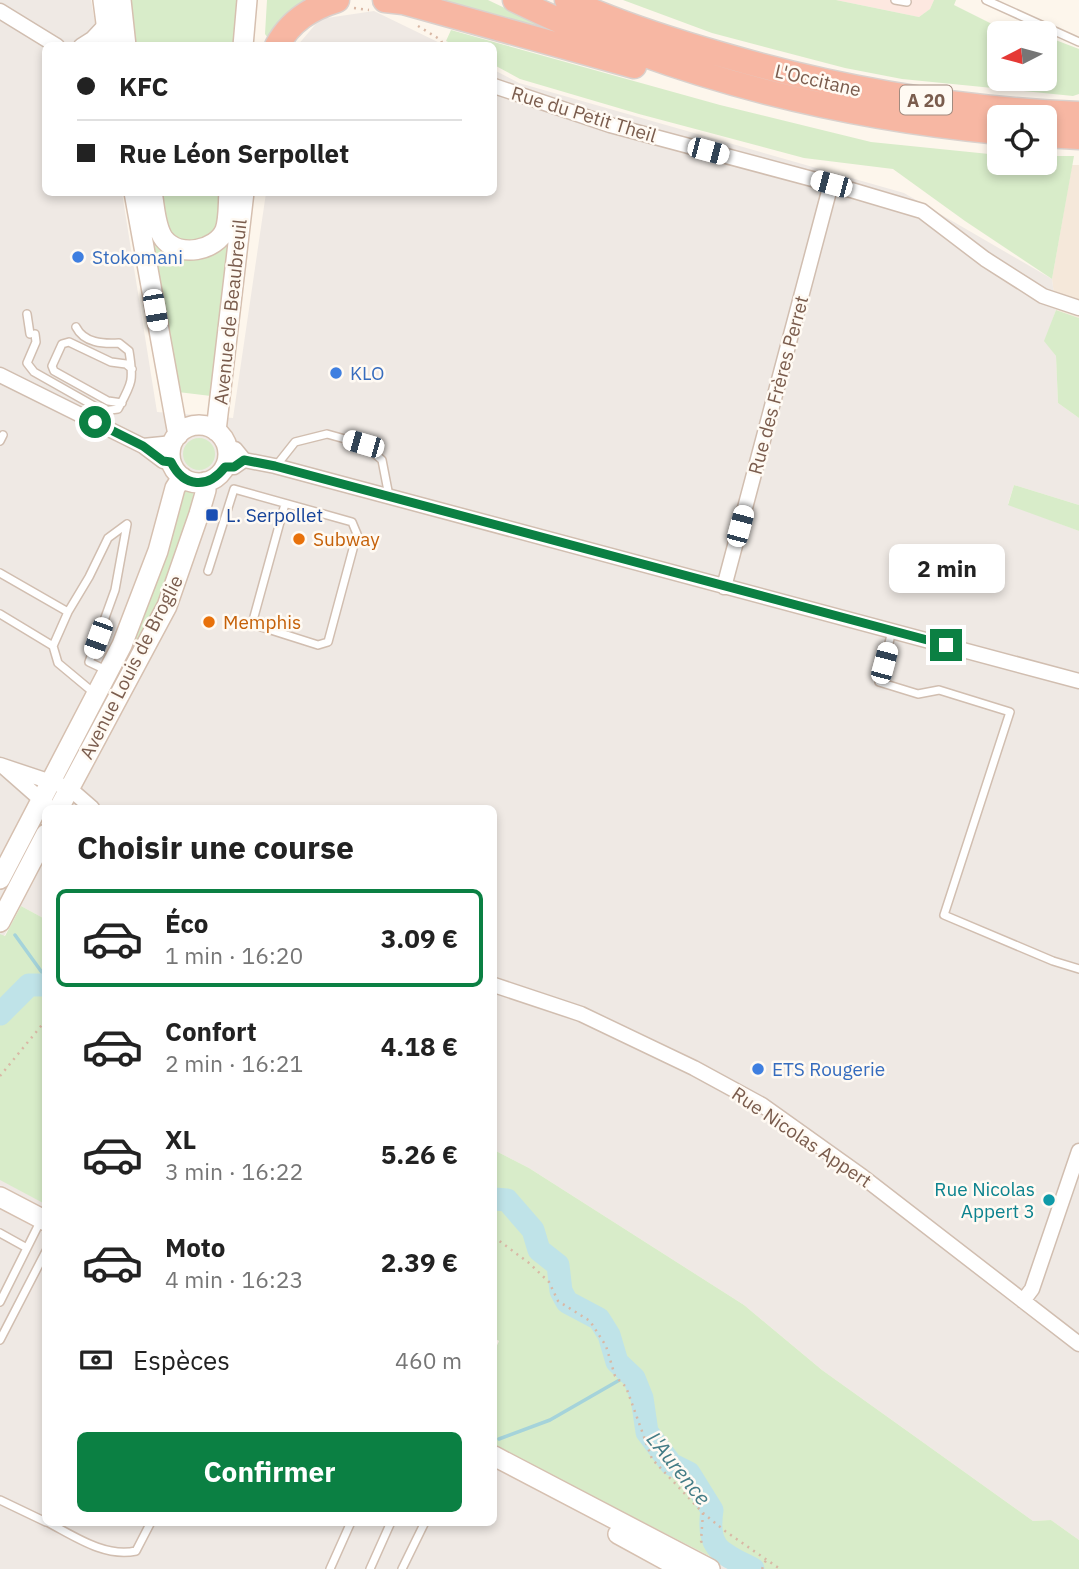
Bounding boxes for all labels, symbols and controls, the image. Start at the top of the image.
north arrow [987,21,1057,91]
map controls [987,21,1057,175]
street label: L'Occitane [773,58,863,102]
text: KFC [119,69,168,103]
street label: Rue du Petit Theil [509,81,659,147]
road number: A 20 [900,86,952,114]
button: locate [987,105,1057,175]
car [685,135,732,167]
text: Rue Léon Serpollet [119,136,349,170]
car [808,168,855,200]
street label: Avenue de Beaubreuil [208,218,252,406]
place label: Stokomani [92,245,183,269]
marker: Stokomani [70,249,86,265]
car [142,287,169,333]
street label: Rue des Frères Perret [743,293,813,477]
place label: KLO [350,361,384,385]
marker: KLO [328,365,344,381]
route start [79,406,111,438]
car [340,428,387,460]
place label: L. Serpollet [226,503,323,527]
car [725,503,756,549]
marker: L. Serpollet [204,507,220,523]
place label: Subway [313,527,380,551]
marker: Subway [291,531,307,547]
callout: 2 min [888,544,1004,592]
text: 2 min [917,553,977,583]
street label: Avenue Louis de Broglie [74,571,188,763]
place label: Memphis [223,610,301,634]
marker: Memphis [201,614,217,630]
car [81,615,116,661]
route end [930,629,962,661]
car [869,640,900,686]
text: Choisir une course [77,826,354,868]
text: Éco [165,906,209,940]
icon: car [81,907,144,970]
text: 3.09 € [381,921,458,955]
text: 1 min · 16:20 [165,940,303,970]
text: Confort [165,1014,257,1048]
icon: car [81,1015,144,1078]
text: 4.18 € [381,1029,458,1063]
text: 2 min · 16:21 [165,1048,303,1078]
place label: ETS Rougerie [772,1057,885,1081]
marker: ETS Rougerie [750,1061,766,1077]
street label: Rue Nicolas Appert [727,1081,877,1193]
text: XL [165,1122,196,1156]
icon: car [81,1123,144,1186]
text: 5.26 € [381,1137,458,1171]
text: 3 min · 16:22 [165,1156,303,1186]
place label: Rue Nicolas Appert 3 [934,1177,1035,1223]
marker: Rue Nicolas Appert 3 [1041,1192,1057,1208]
text: Moto [165,1230,225,1264]
icon: car [81,1231,144,1294]
text: 2.39 € [381,1245,458,1279]
text: 4 min · 16:23 [165,1264,303,1294]
icon: cash [77,1341,115,1379]
text: Espèces [133,1343,230,1377]
text: 460 m [395,1345,462,1375]
water label: L'Aurence [641,1425,717,1511]
button: Confirmer [77,1432,462,1512]

